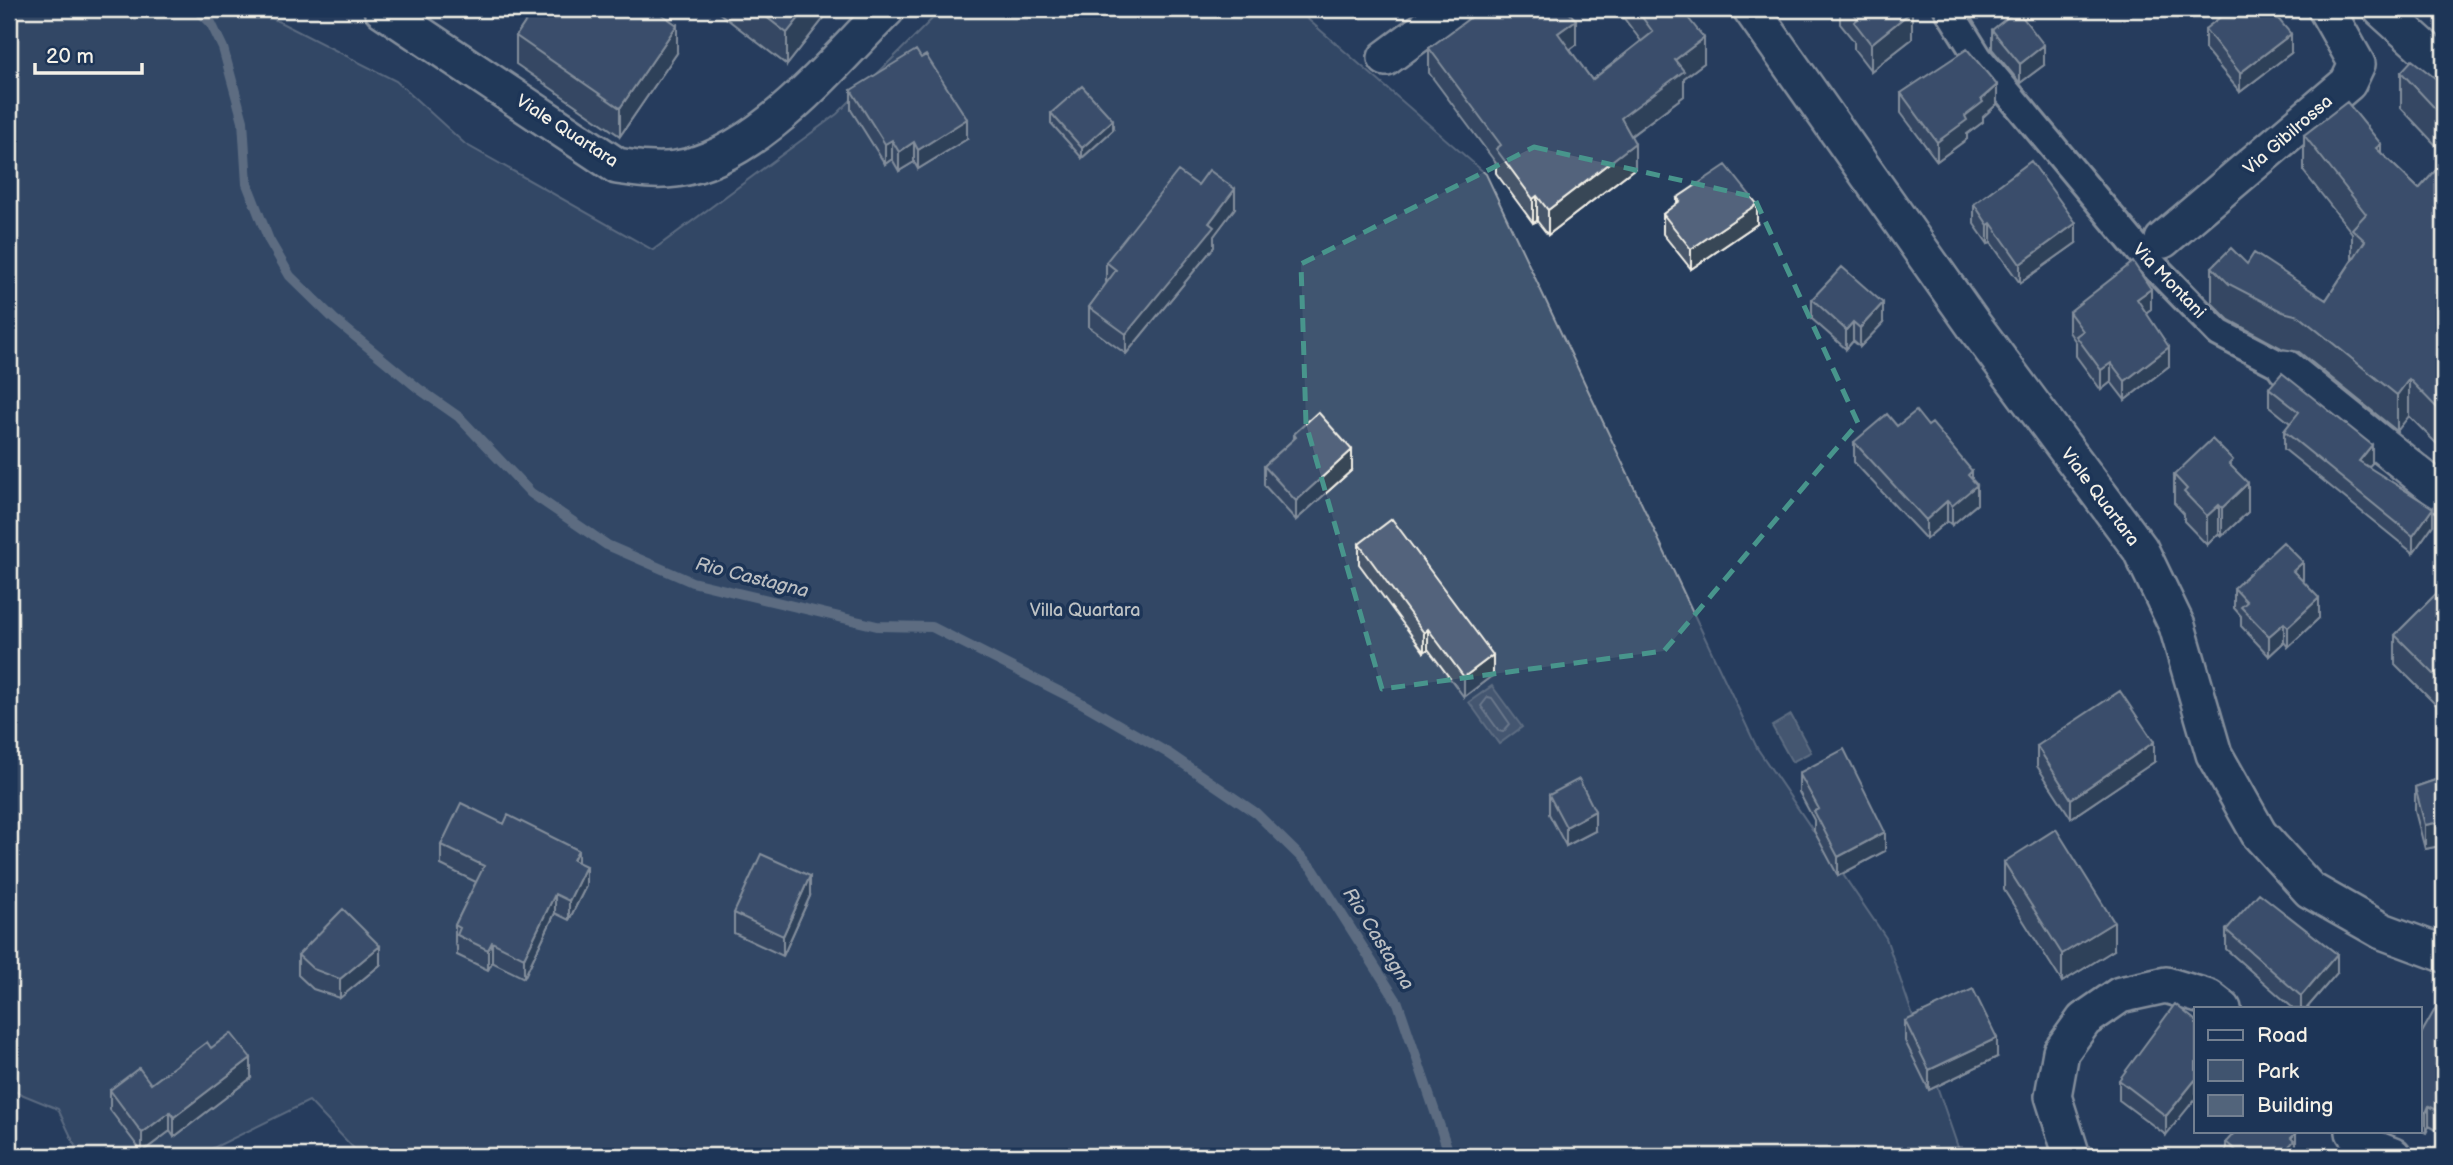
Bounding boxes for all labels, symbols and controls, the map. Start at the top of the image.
scale bar [35,32,142,76]
text: 20 m [46,44,94,69]
street label: Viale Quartara [512,90,622,172]
street label: Via Gibilrossa [2239,91,2337,179]
street label: Via Montani [2128,239,2210,323]
street label: Viale Quartara [2056,444,2144,550]
water label: Rio Castagna [693,553,811,603]
park label: Villa Quartara [1030,600,1140,621]
water label: Rio Castagna [1337,884,1419,994]
legend [2194,1007,2422,1134]
text: Road [2257,1023,2308,1048]
text: Park [2257,1059,2300,1084]
text: Building [2257,1093,2333,1118]

